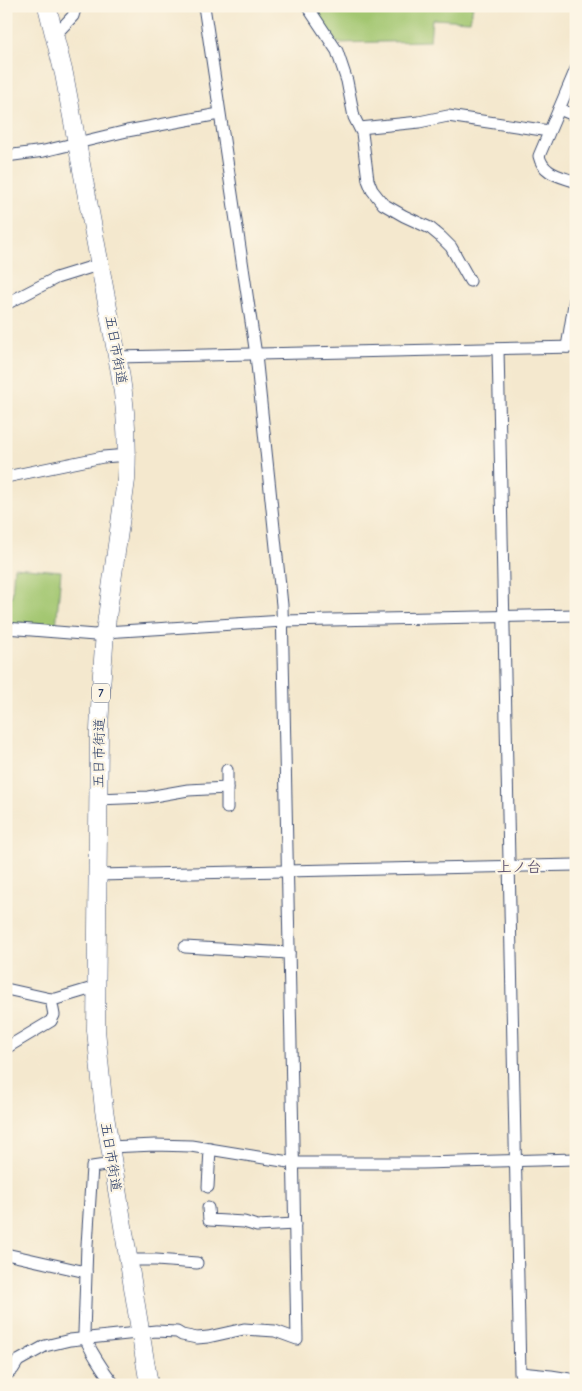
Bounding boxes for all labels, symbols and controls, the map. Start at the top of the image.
street label: 五日市街道 [102,314,130,386]
road number: 7 [92,684,110,702]
street label: 五日市街道 [90,718,108,788]
district label: 上ノ台 [496,858,542,876]
street label: 五日市街道 [97,1121,125,1193]

